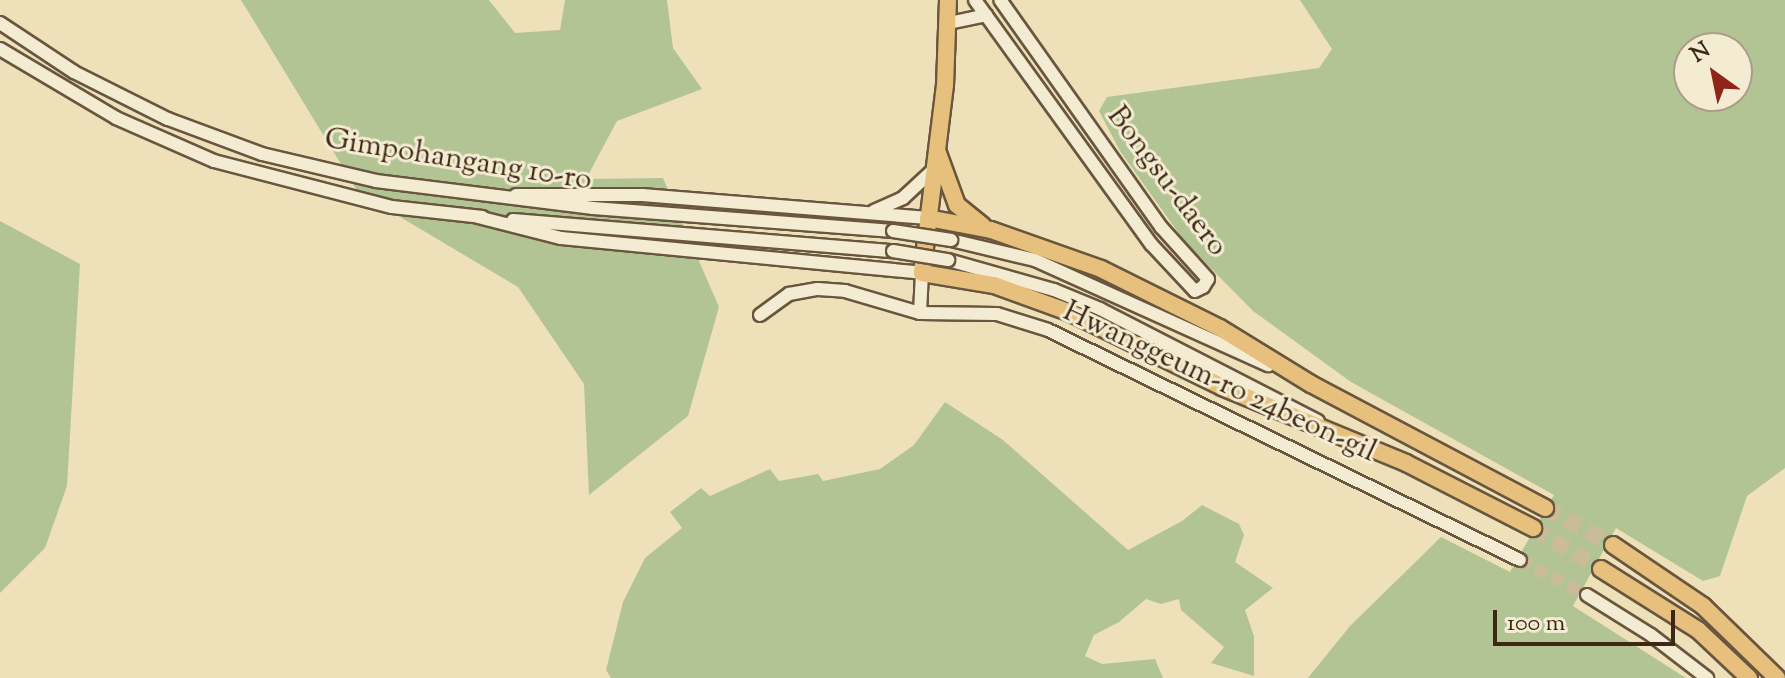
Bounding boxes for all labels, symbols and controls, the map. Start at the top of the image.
north arrow [1673,32,1753,112]
text: N [1685,35,1717,72]
street label: Bongsu-daero [1098,100,1234,264]
street label: Gimpohangang 10-ro [322,122,594,200]
street label: Hwanggeum-ro 24beon-gil [1057,295,1381,471]
scale bar [1497,594,1679,644]
text: 100 m [1507,607,1565,641]

